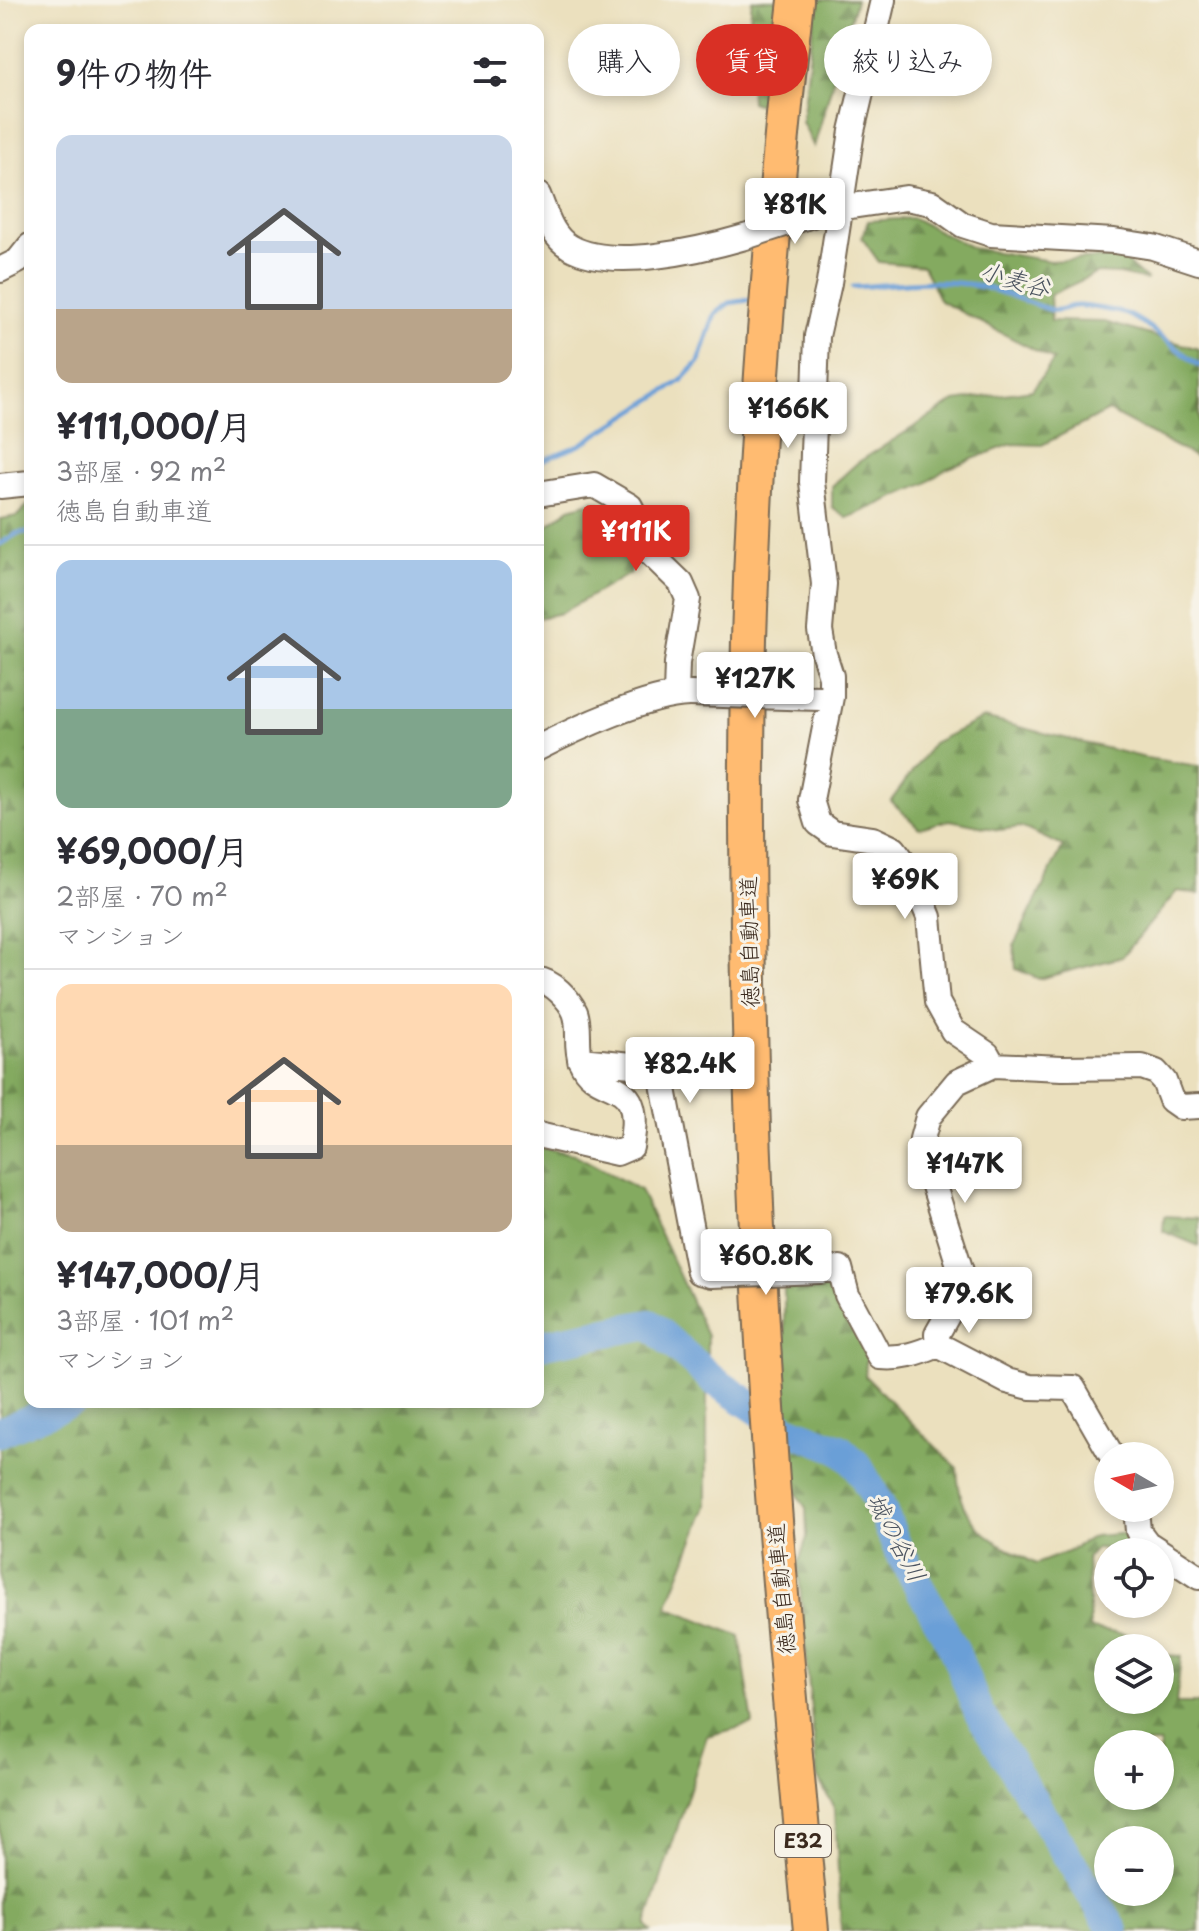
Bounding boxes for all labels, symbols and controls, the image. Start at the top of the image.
chip: 購入 [568,24,680,96]
chip: 賃貸 [696,24,808,96]
chip: 絞り込み [824,24,992,96]
text: 9件の物件 [56,46,212,98]
icon: filters [468,50,512,94]
pin: ¥81K [748,178,842,246]
text: ¥81K [763,184,827,223]
icon: home [212,187,356,331]
water label: 小麦谷 [976,251,1056,306]
pin: ¥166K [732,382,844,450]
text: ¥166K [747,388,829,427]
text: ¥111,000/月 [56,399,252,451]
text: 3部屋 · 92 m² [56,451,226,490]
text: 徳島自動車道 [56,490,212,529]
pin: ¥111K [580,505,692,573]
text: ¥111K [601,511,671,550]
icon: home [212,612,356,756]
pin: ¥127K [699,652,811,720]
text: ¥127K [715,658,795,697]
text: ¥69,000/月 [56,824,249,876]
pin: ¥69K [858,853,952,921]
text: ¥69K [871,859,939,898]
text: 2部屋 · 70 m² [56,876,228,915]
street label: 徳島自動車道 [730,876,765,1008]
text: マンション [56,915,185,954]
icon: home [212,1036,356,1180]
pin: ¥82.4K [625,1037,755,1105]
text: ¥82.4K [643,1043,737,1082]
pin: ¥147K [909,1137,1021,1205]
text: ¥147K [926,1143,1004,1182]
pin: ¥60.8K [701,1229,831,1297]
text: ¥60.8K [719,1235,813,1274]
text: ¥147,000/月 [56,1248,265,1300]
pin: ¥79.6K [904,1267,1034,1335]
text: ¥79.6K [924,1273,1014,1312]
text: 3部屋 · 101 m² [56,1300,234,1339]
text: マンション [56,1339,185,1378]
north arrow [1094,1442,1174,1522]
map controls [1094,1442,1174,1906]
water label: 城の谷川 [859,1486,936,1588]
street label: 徳島自動車道 [757,1522,802,1656]
button: locate [1094,1538,1174,1618]
button: layers [1094,1634,1174,1714]
button: + [1094,1730,1174,1810]
road number: E32 [775,1825,831,1857]
button: − [1094,1826,1174,1906]

